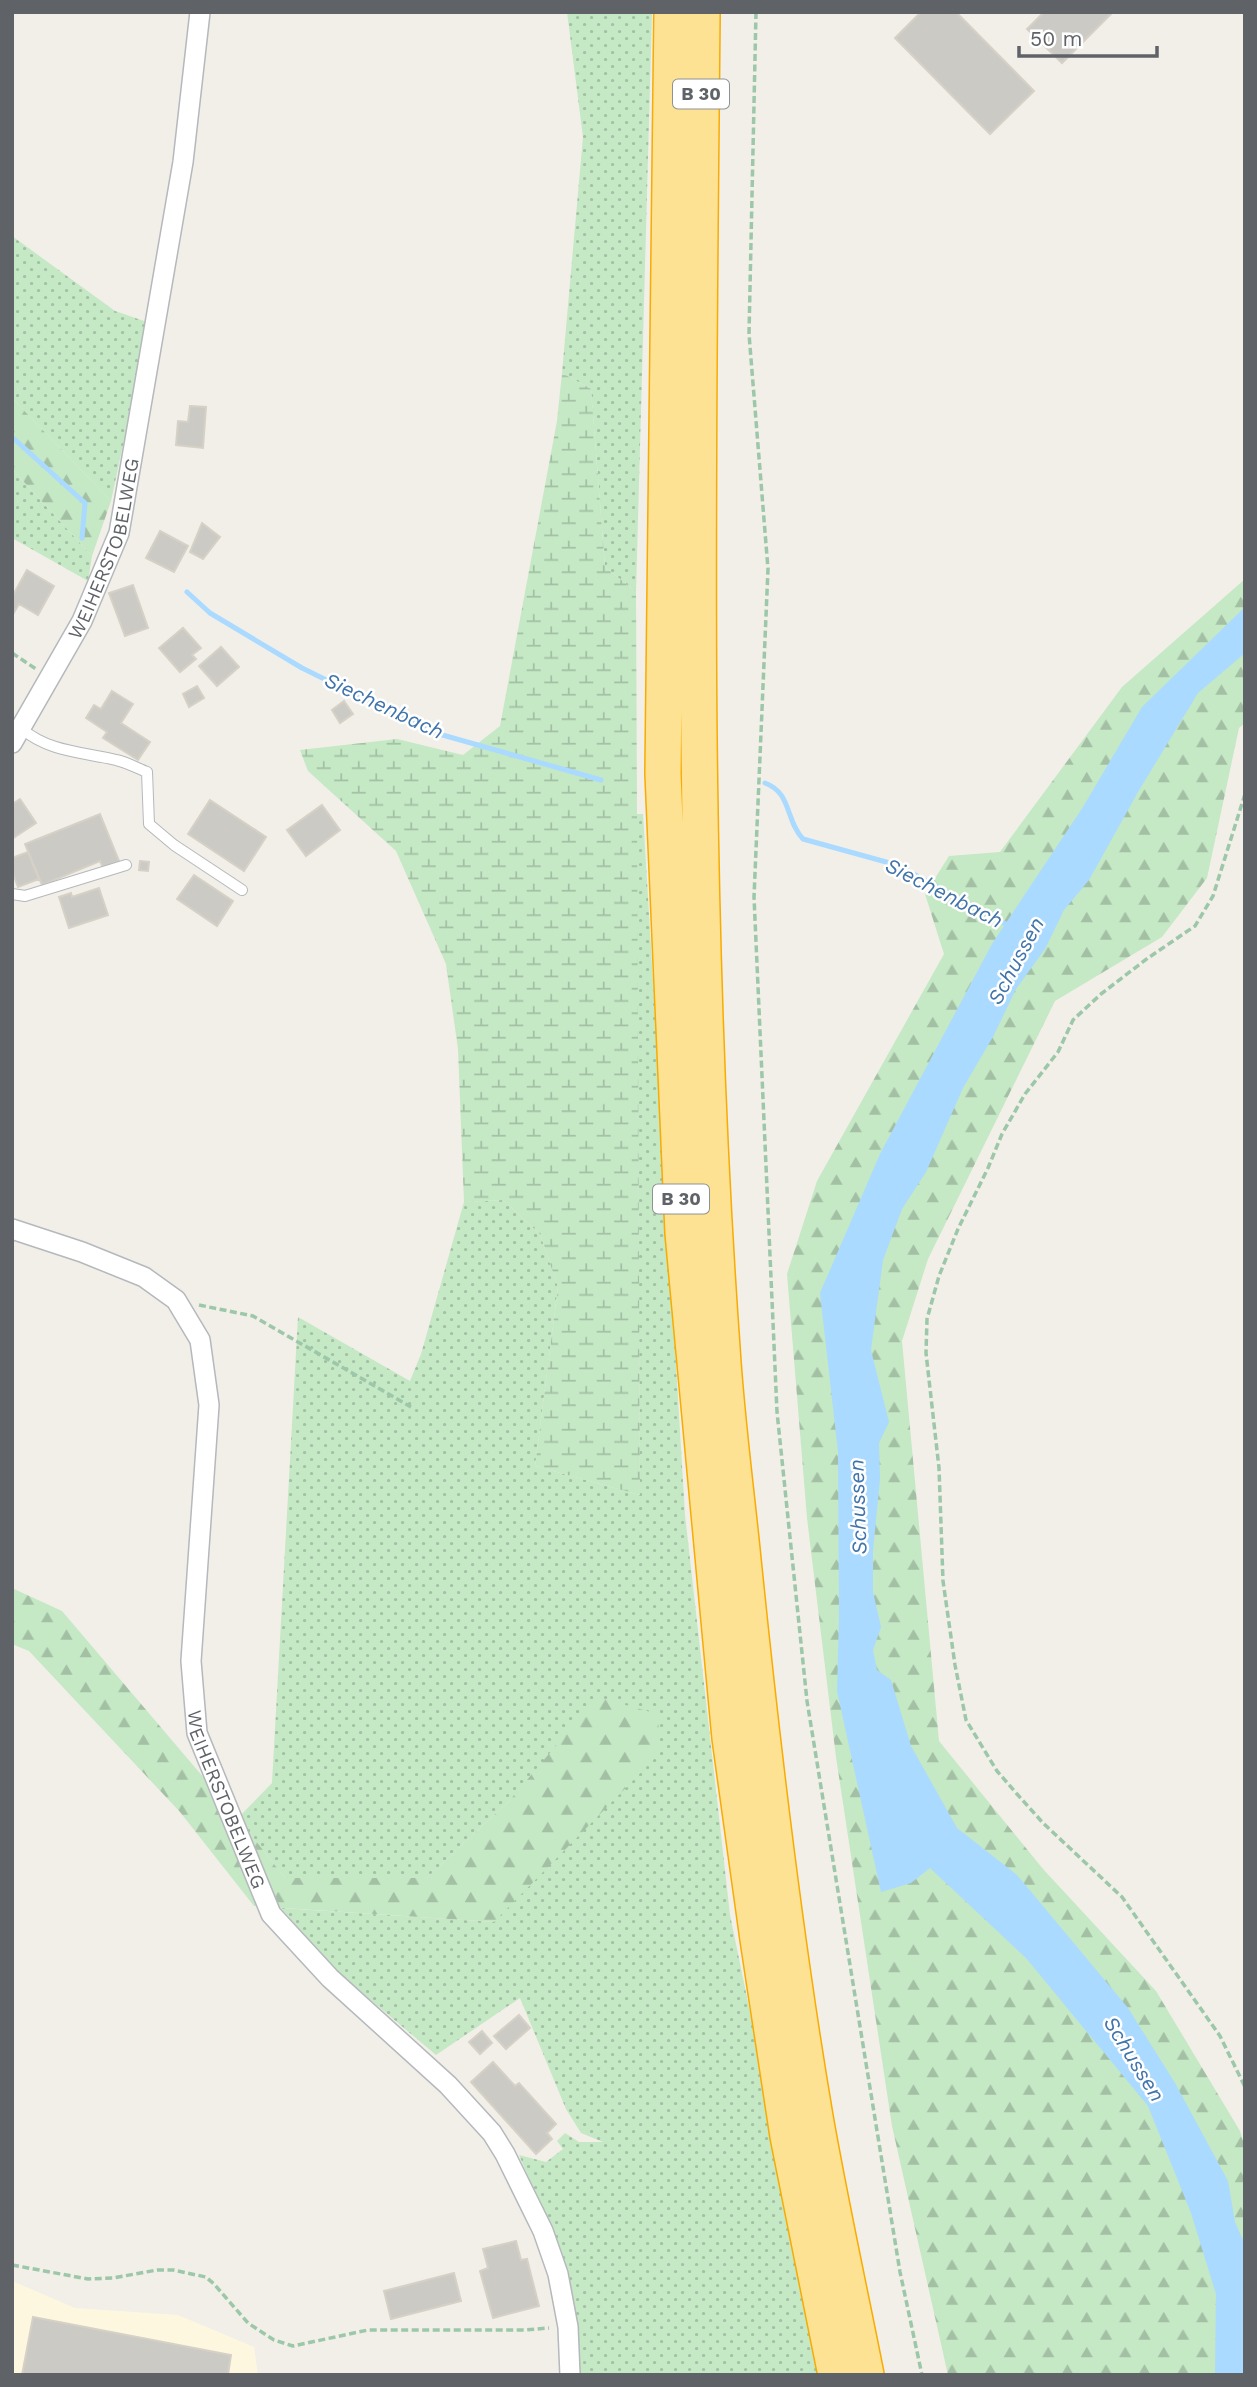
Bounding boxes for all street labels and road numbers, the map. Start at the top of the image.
road number: B 30 [673,80,729,108]
street label: WEIHERSTOBELWEG [63,456,144,643]
road number: B 30 [653,1184,709,1214]
street label: WEIHERSTOBELWEG [183,1709,270,1892]

